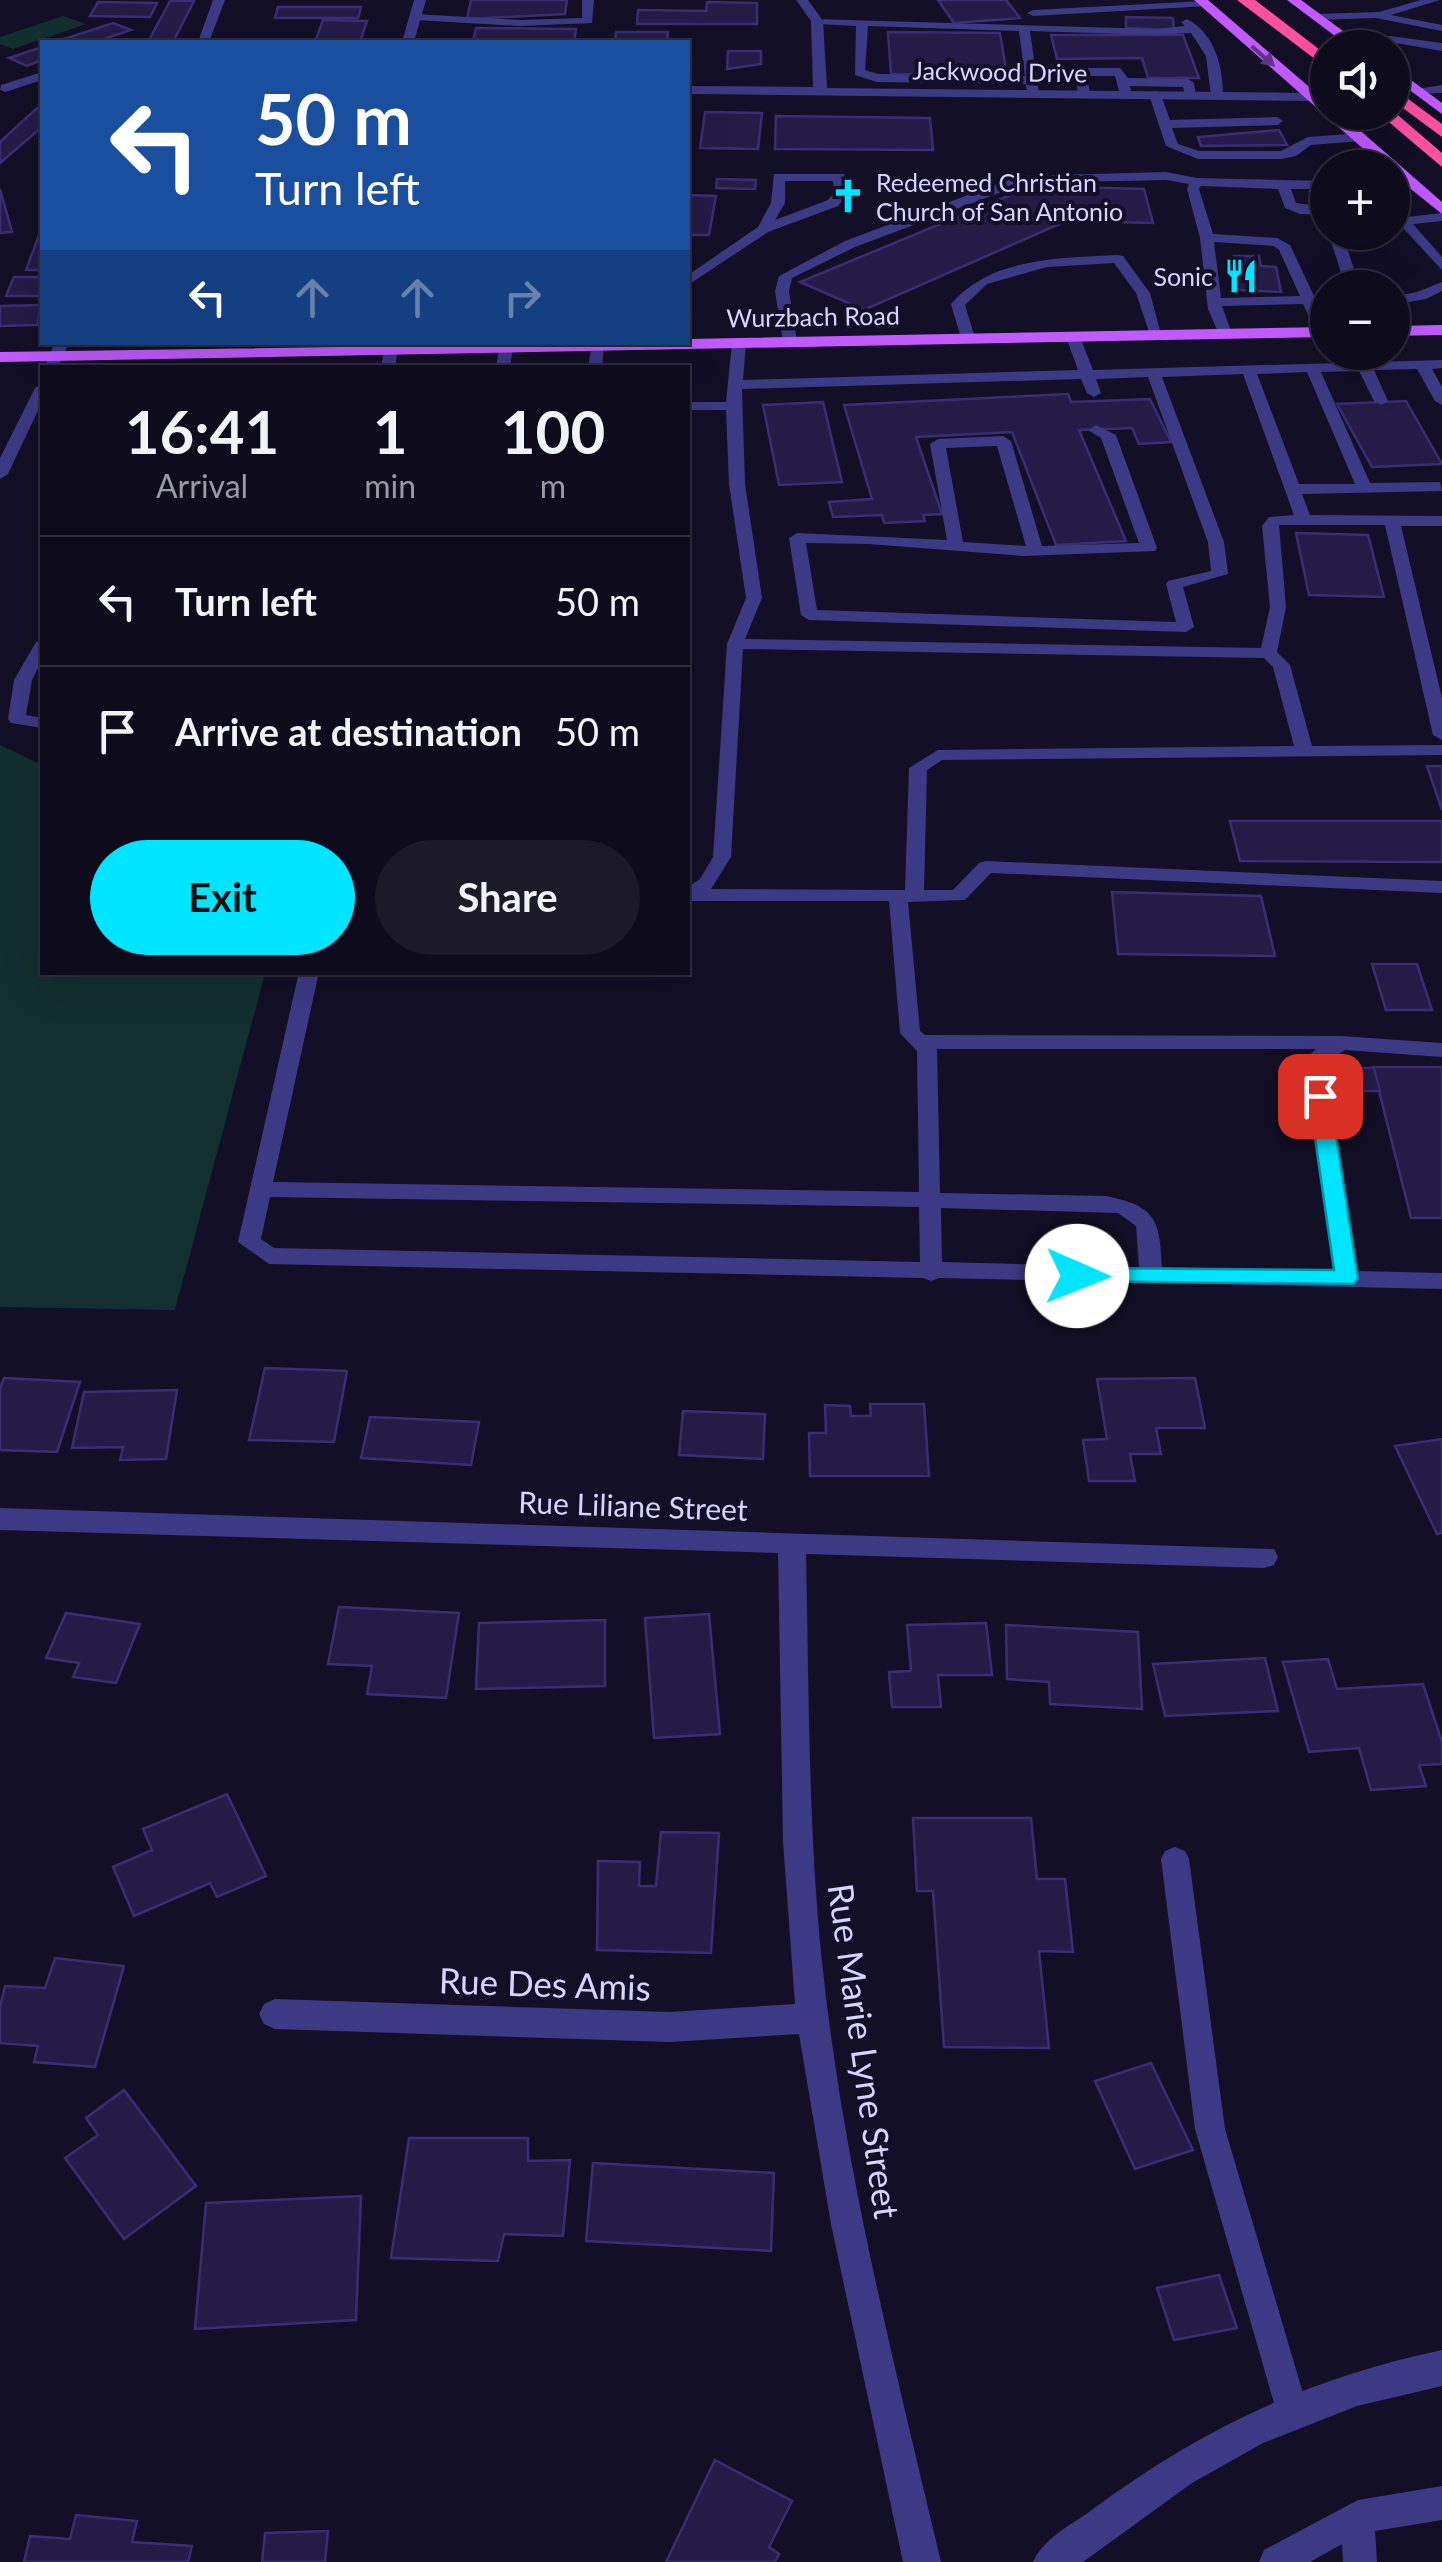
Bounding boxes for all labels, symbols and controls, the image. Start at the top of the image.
map controls [1310,30,1410,370]
button: sound [1310,30,1410,130]
one-way arrow [1250,45,1275,67]
street label: Jackwood Drive [912,54,1088,88]
text: 50 m [255,76,412,160]
icon: left [90,80,220,210]
button: + [1310,150,1410,250]
text: Turn left [255,161,420,215]
place label: Redeemed Christian Church of San Antonio [876,167,1123,226]
church icon: Redeemed Christian Church of San Antonio [829,177,867,215]
restaurant icon: Sonic [1222,257,1260,295]
place label: Sonic [1153,261,1213,291]
icon: left [180,270,235,325]
icon: ahead [285,270,340,325]
icon: ahead [390,270,445,325]
icon: right [495,270,550,325]
button: − [1310,270,1410,370]
street label: Wurzbach Road [726,299,900,333]
text: 16:41 [125,395,279,467]
text: 1 [373,395,408,467]
text: 100 [501,395,605,467]
text: Arrival [156,466,248,505]
text: min [364,466,416,505]
text: m [540,466,566,505]
icon: left [90,574,145,629]
text: Turn left [175,578,317,624]
text: 50 m [555,578,640,624]
icon: arrive [90,704,145,759]
text: Arrive at destination [175,708,522,754]
text: 50 m [555,708,640,754]
button: Exit [90,840,355,955]
button: Share [375,840,640,955]
pin [1278,1054,1363,1139]
icon: arrive [1293,1069,1348,1124]
position arrow [1025,1224,1129,1328]
street label: Rue Liliane Street [518,1483,749,1527]
street label: Rue Marie Lyne Street [821,1881,909,2222]
street label: Rue Des Amis [438,1958,652,2008]

